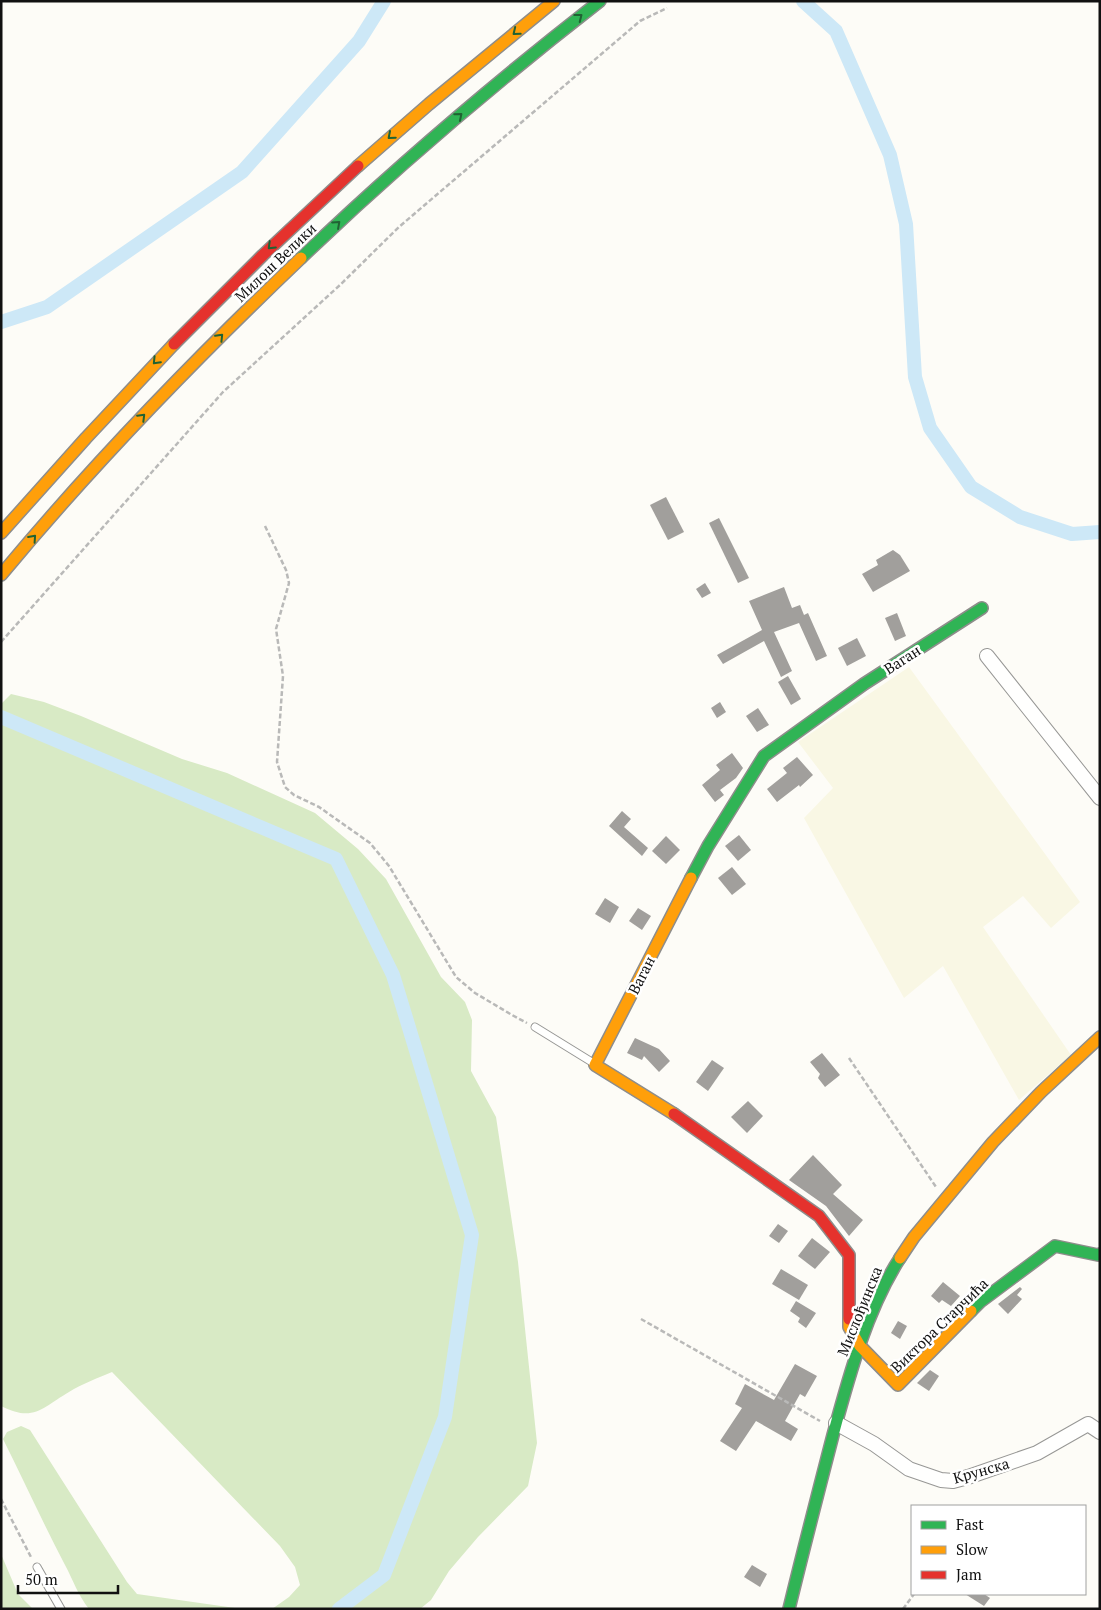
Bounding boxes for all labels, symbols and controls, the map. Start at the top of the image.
one-way arrow [573,15,582,23]
one-way arrow [512,26,521,35]
one-way arrow [453,113,462,122]
one-way arrow [388,131,397,140]
street label: Милош Велики [230,218,320,306]
one-way arrow [332,221,341,230]
one-way arrow [268,240,277,249]
one-way arrow [215,333,224,342]
one-way arrow [153,355,162,364]
one-way arrow [136,414,145,423]
one-way arrow [27,534,36,543]
street label: Ваган [880,640,924,678]
street label: Ваган [623,953,659,997]
street label: Мислођинска [832,1263,886,1359]
street label: Виктора Старчића [886,1273,992,1377]
street label: Крунска [951,1452,1012,1488]
legend [911,1505,1086,1595]
text: Fast [956,1514,984,1534]
text: Slow [956,1539,989,1559]
scale bar [18,1562,118,1594]
text: Jam [956,1564,982,1584]
text: 50 m [25,1569,58,1589]

